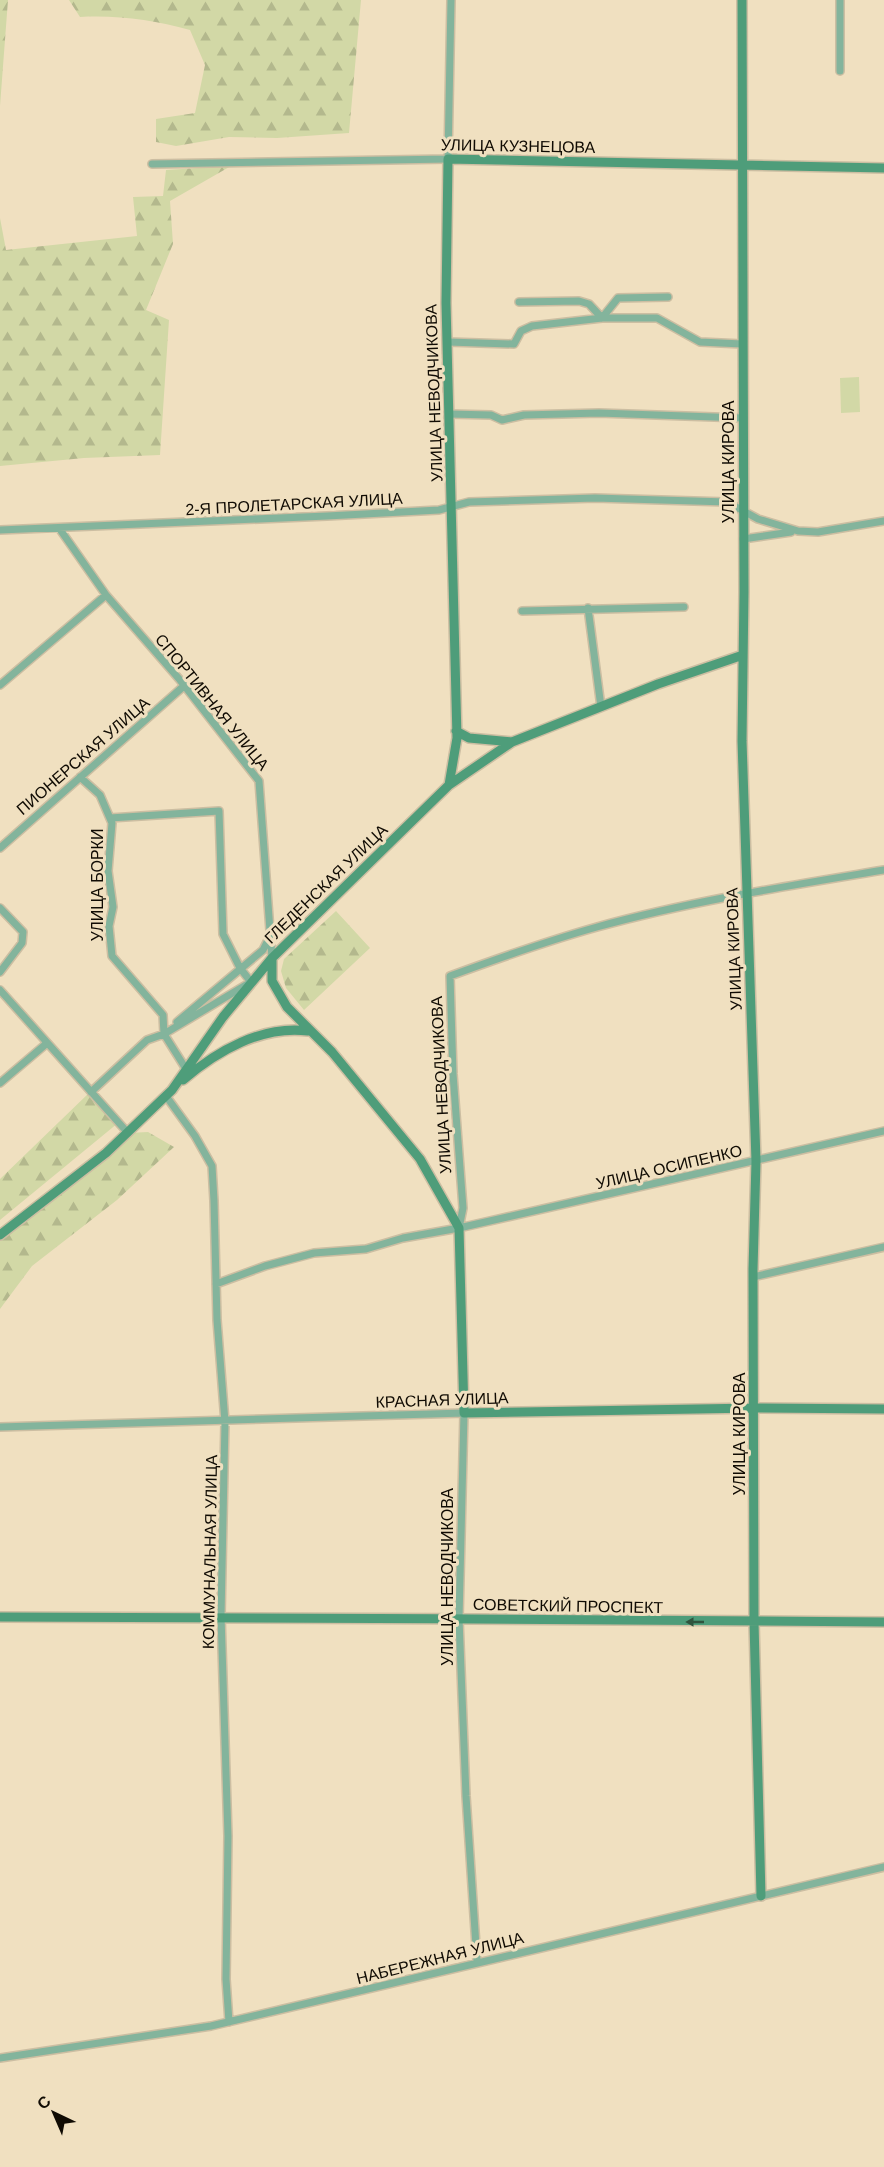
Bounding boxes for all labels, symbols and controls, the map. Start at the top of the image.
street label: УЛИЦА КУЗНЕЦОВА [441,136,596,156]
street label: УЛИЦА НЕВОДЧИКОВА [422,303,446,482]
street label: УЛИЦА КИРОВА [720,400,737,523]
street label: 2-Я ПРОЛЕТАРСКАЯ УЛИЦА [185,490,403,518]
street label: СПОРТИВНАЯ УЛИЦА [152,631,272,774]
street label: ПИОНЕРСКАЯ УЛИЦА [13,694,153,818]
street label: ГЛЕДЕНСКАЯ УЛИЦА [261,821,391,947]
street label: УЛИЦА БОРКИ [89,829,106,941]
street label: УЛИЦА КИРОВА [723,887,745,1011]
street label: УЛИЦА НЕВОДЧИКОВА [428,995,454,1174]
street label: УЛИЦА ОСИПЕНКО [594,1142,744,1192]
street label: УЛИЦА КИРОВА [731,1372,748,1495]
street label: КРАСНАЯ УЛИЦА [375,1389,509,1411]
street label: КОММУНАЛЬНАЯ УЛИЦА [200,1454,220,1649]
street label: УЛИЦА НЕВОДЧИКОВА [439,1488,456,1666]
street label: СОВЕТСКИЙ ПРОСПЕКТ [473,1595,663,1616]
one-way arrow [686,1617,705,1627]
street label: НАБЕРЕЖНАЯ УЛИЦА [355,1929,526,1987]
north arrow [24,2083,84,2143]
text: С [34,2092,54,2113]

